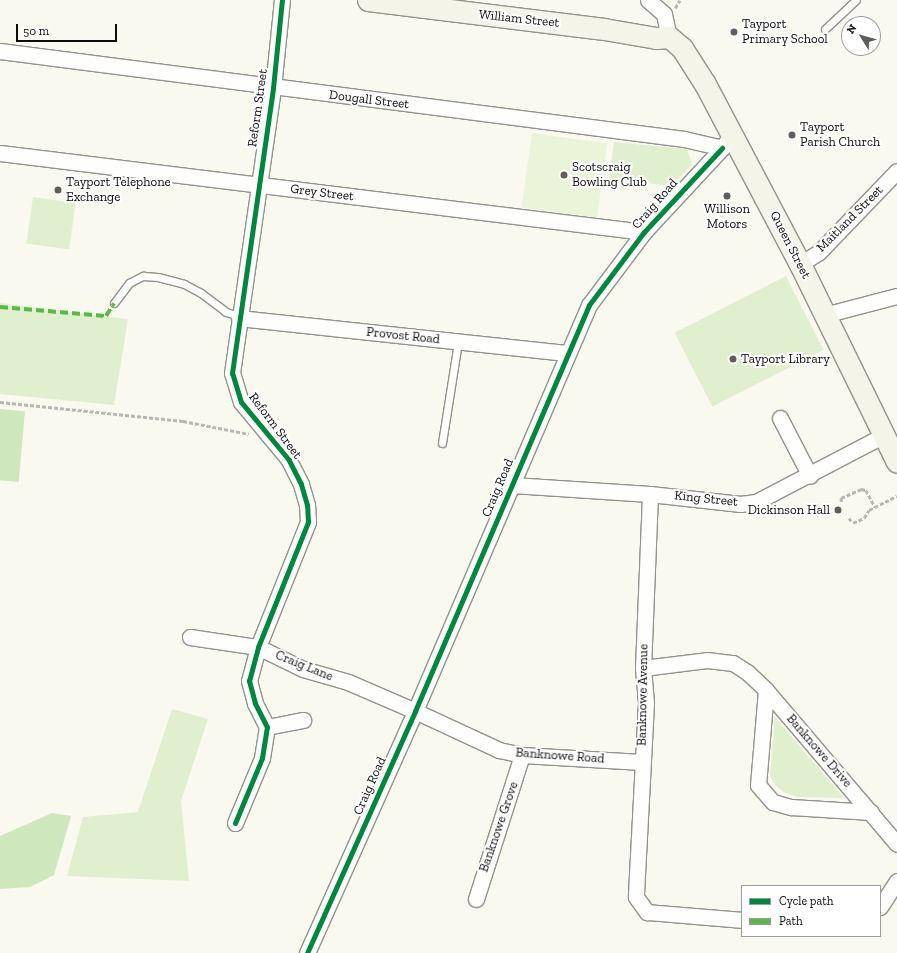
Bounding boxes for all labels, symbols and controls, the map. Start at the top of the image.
street label: William Street [478,7,560,31]
scale bar [18,16,119,42]
north arrow [841,16,881,56]
place label: Tayport Primary School [742,17,828,48]
text: N [844,22,860,36]
text: 50 m [23,24,49,38]
marker: Tayport Primary School [729,27,739,37]
street label: Reform Street [245,68,271,148]
street label: Dougall Street [328,87,410,113]
place label: Tayport Parish Church [800,120,880,151]
marker: Tayport Parish Church [787,130,797,140]
place label: Scotscraig Bowling Club [572,160,647,191]
marker: Scotscraig Bowling Club [559,170,569,180]
place label: Tayport Telephone Exchange [66,175,171,206]
street label: Craig Road [629,176,681,232]
street label: Grey Street [289,181,355,205]
street label: Maitland Street [814,183,886,255]
marker: Tayport Telephone Exchange [53,185,63,195]
marker: Willison Motors [722,191,732,201]
place label: Willison Motors [704,202,750,233]
street label: Queen Street [766,209,814,281]
street label: Provost Road [365,324,441,348]
place label: Tayport Library [741,351,830,367]
marker: Tayport Library [728,354,738,364]
street label: Reform Street [245,390,305,462]
street label: Craig Road [479,457,517,519]
street label: King Street [673,488,739,510]
place label: Dickinson Hall [748,502,830,518]
marker: Dickinson Hall [833,505,843,515]
street label: Banknowe Avenue [634,644,652,746]
street label: Craig Lane [273,647,335,685]
street label: Banknowe Drive [783,711,855,791]
street label: Banknowe Road [515,745,605,767]
street label: Craig Road [350,755,390,817]
street label: Banknowe Grove [476,780,522,874]
legend [741,885,881,937]
text: Cycle path [779,894,833,908]
text: Path [779,914,803,928]

